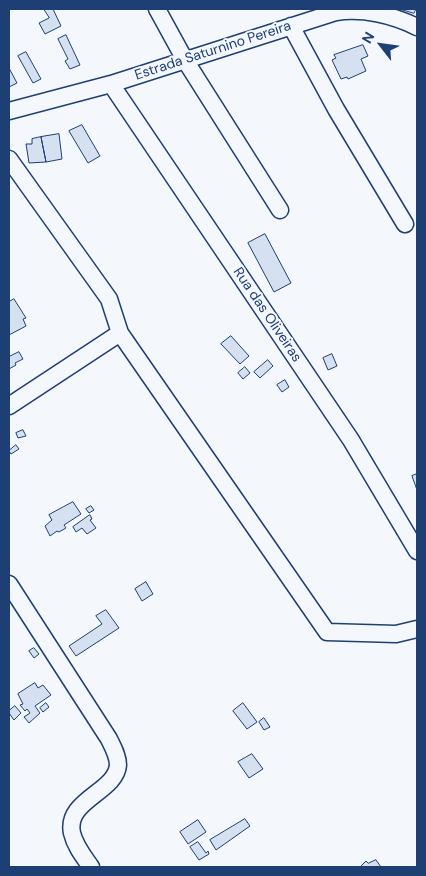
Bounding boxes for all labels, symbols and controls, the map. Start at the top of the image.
street label: Estrada Saturnino Pereira [133,18,293,84]
north arrow [356,20,406,70]
text: N [358,29,378,46]
street label: Rua das Oliveiras [229,265,305,365]

